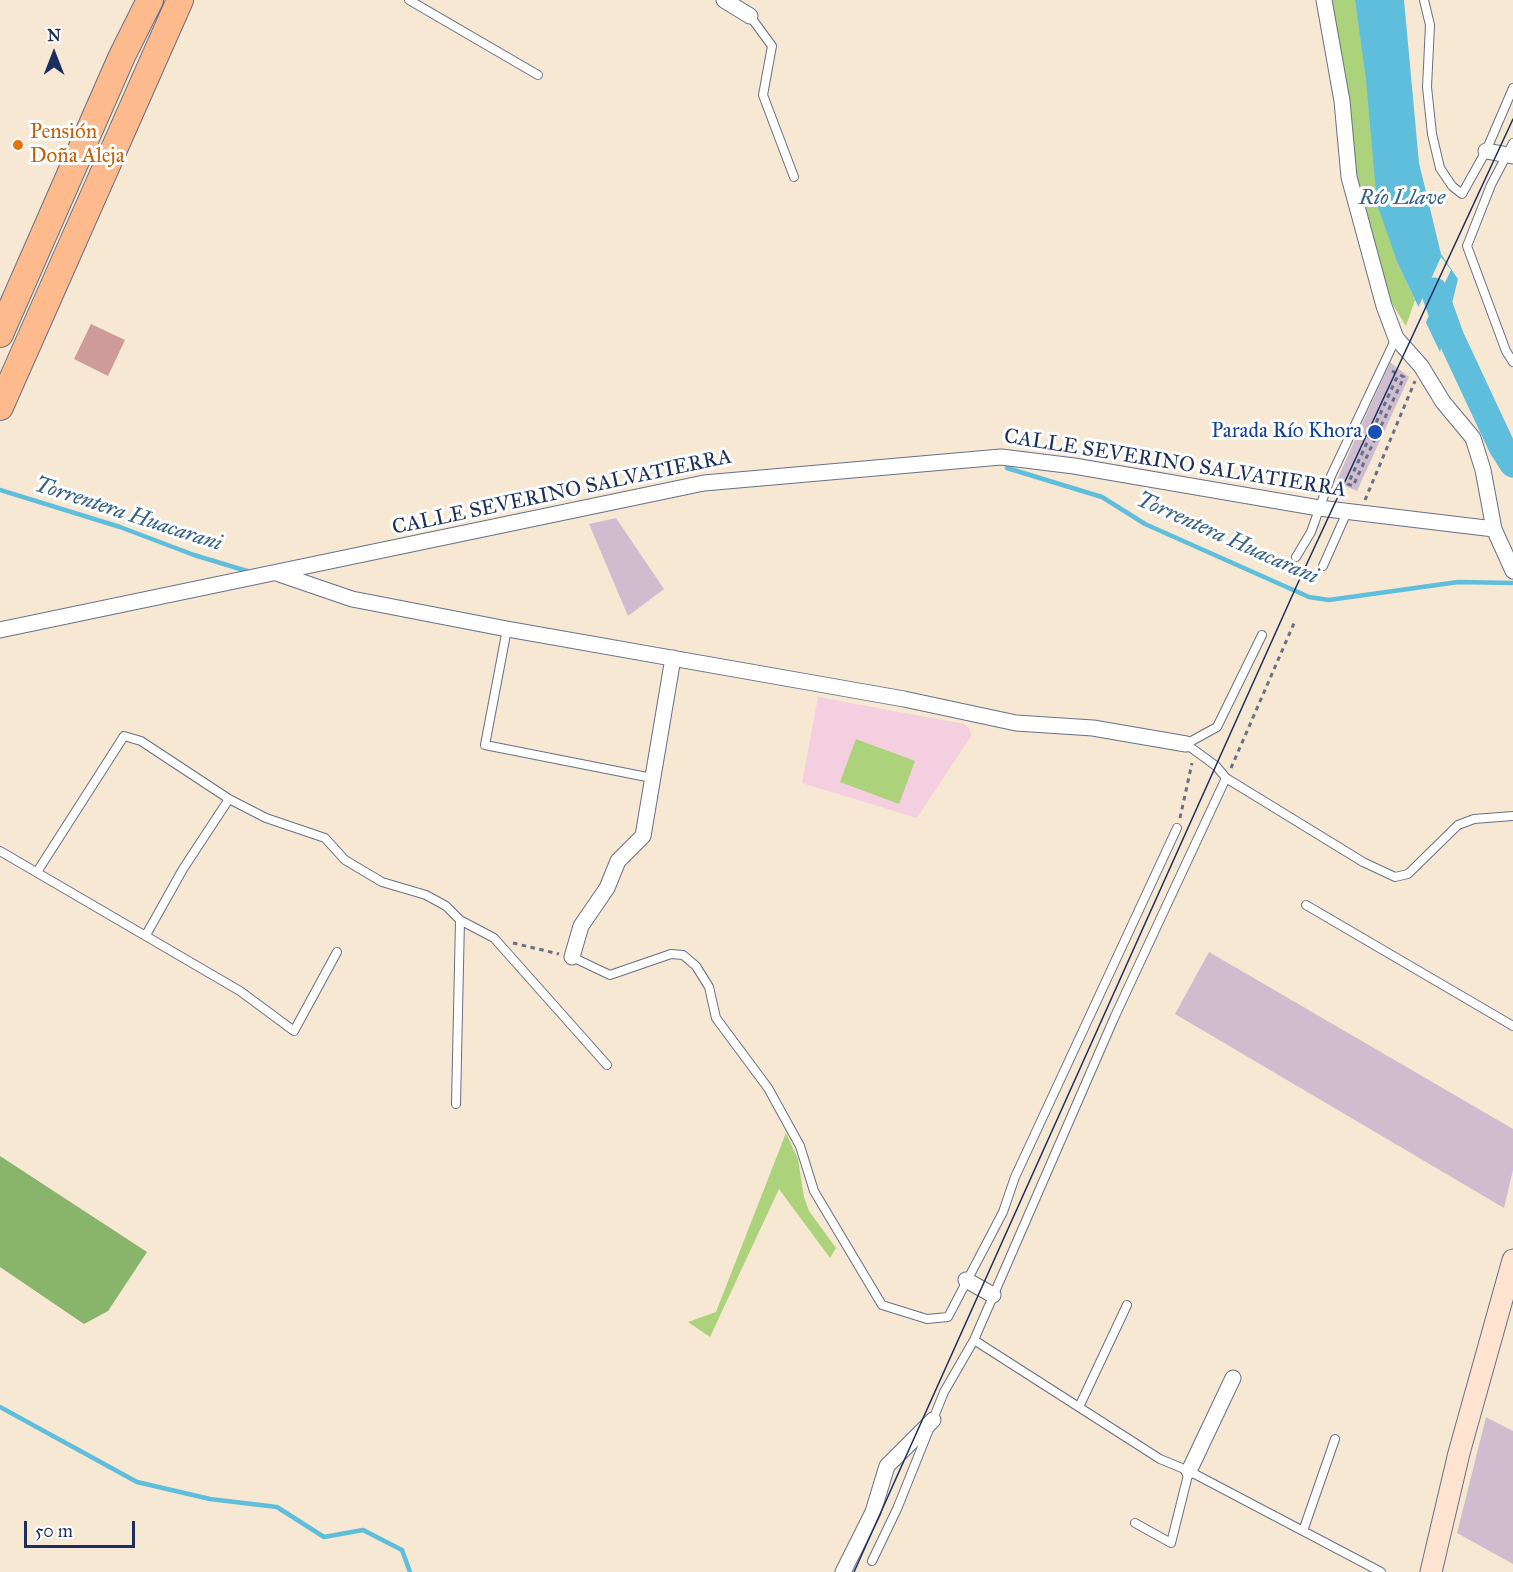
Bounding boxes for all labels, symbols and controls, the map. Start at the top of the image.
north arrow [24,24,84,84]
text: N [47,26,61,45]
place label: Pensión Doña Aleja [30,120,125,170]
marker: Pensión Doña Aleja [11,138,25,152]
water label: Río Llave [1359,186,1445,212]
place label: Parada Río Khora [1211,419,1362,445]
marker: Parada Río Khora [1366,423,1384,441]
street label: CALLE SEVERINO SALVATIERRA [1002,424,1348,504]
street label: CALLE SEVERINO SALVATIERRA [390,445,734,541]
water label: Torrentera Huacarani [31,472,225,558]
water label: Torrentera Huacarani [1132,487,1322,591]
scale bar [27,1509,138,1547]
text: 50 m [35,1520,73,1542]

